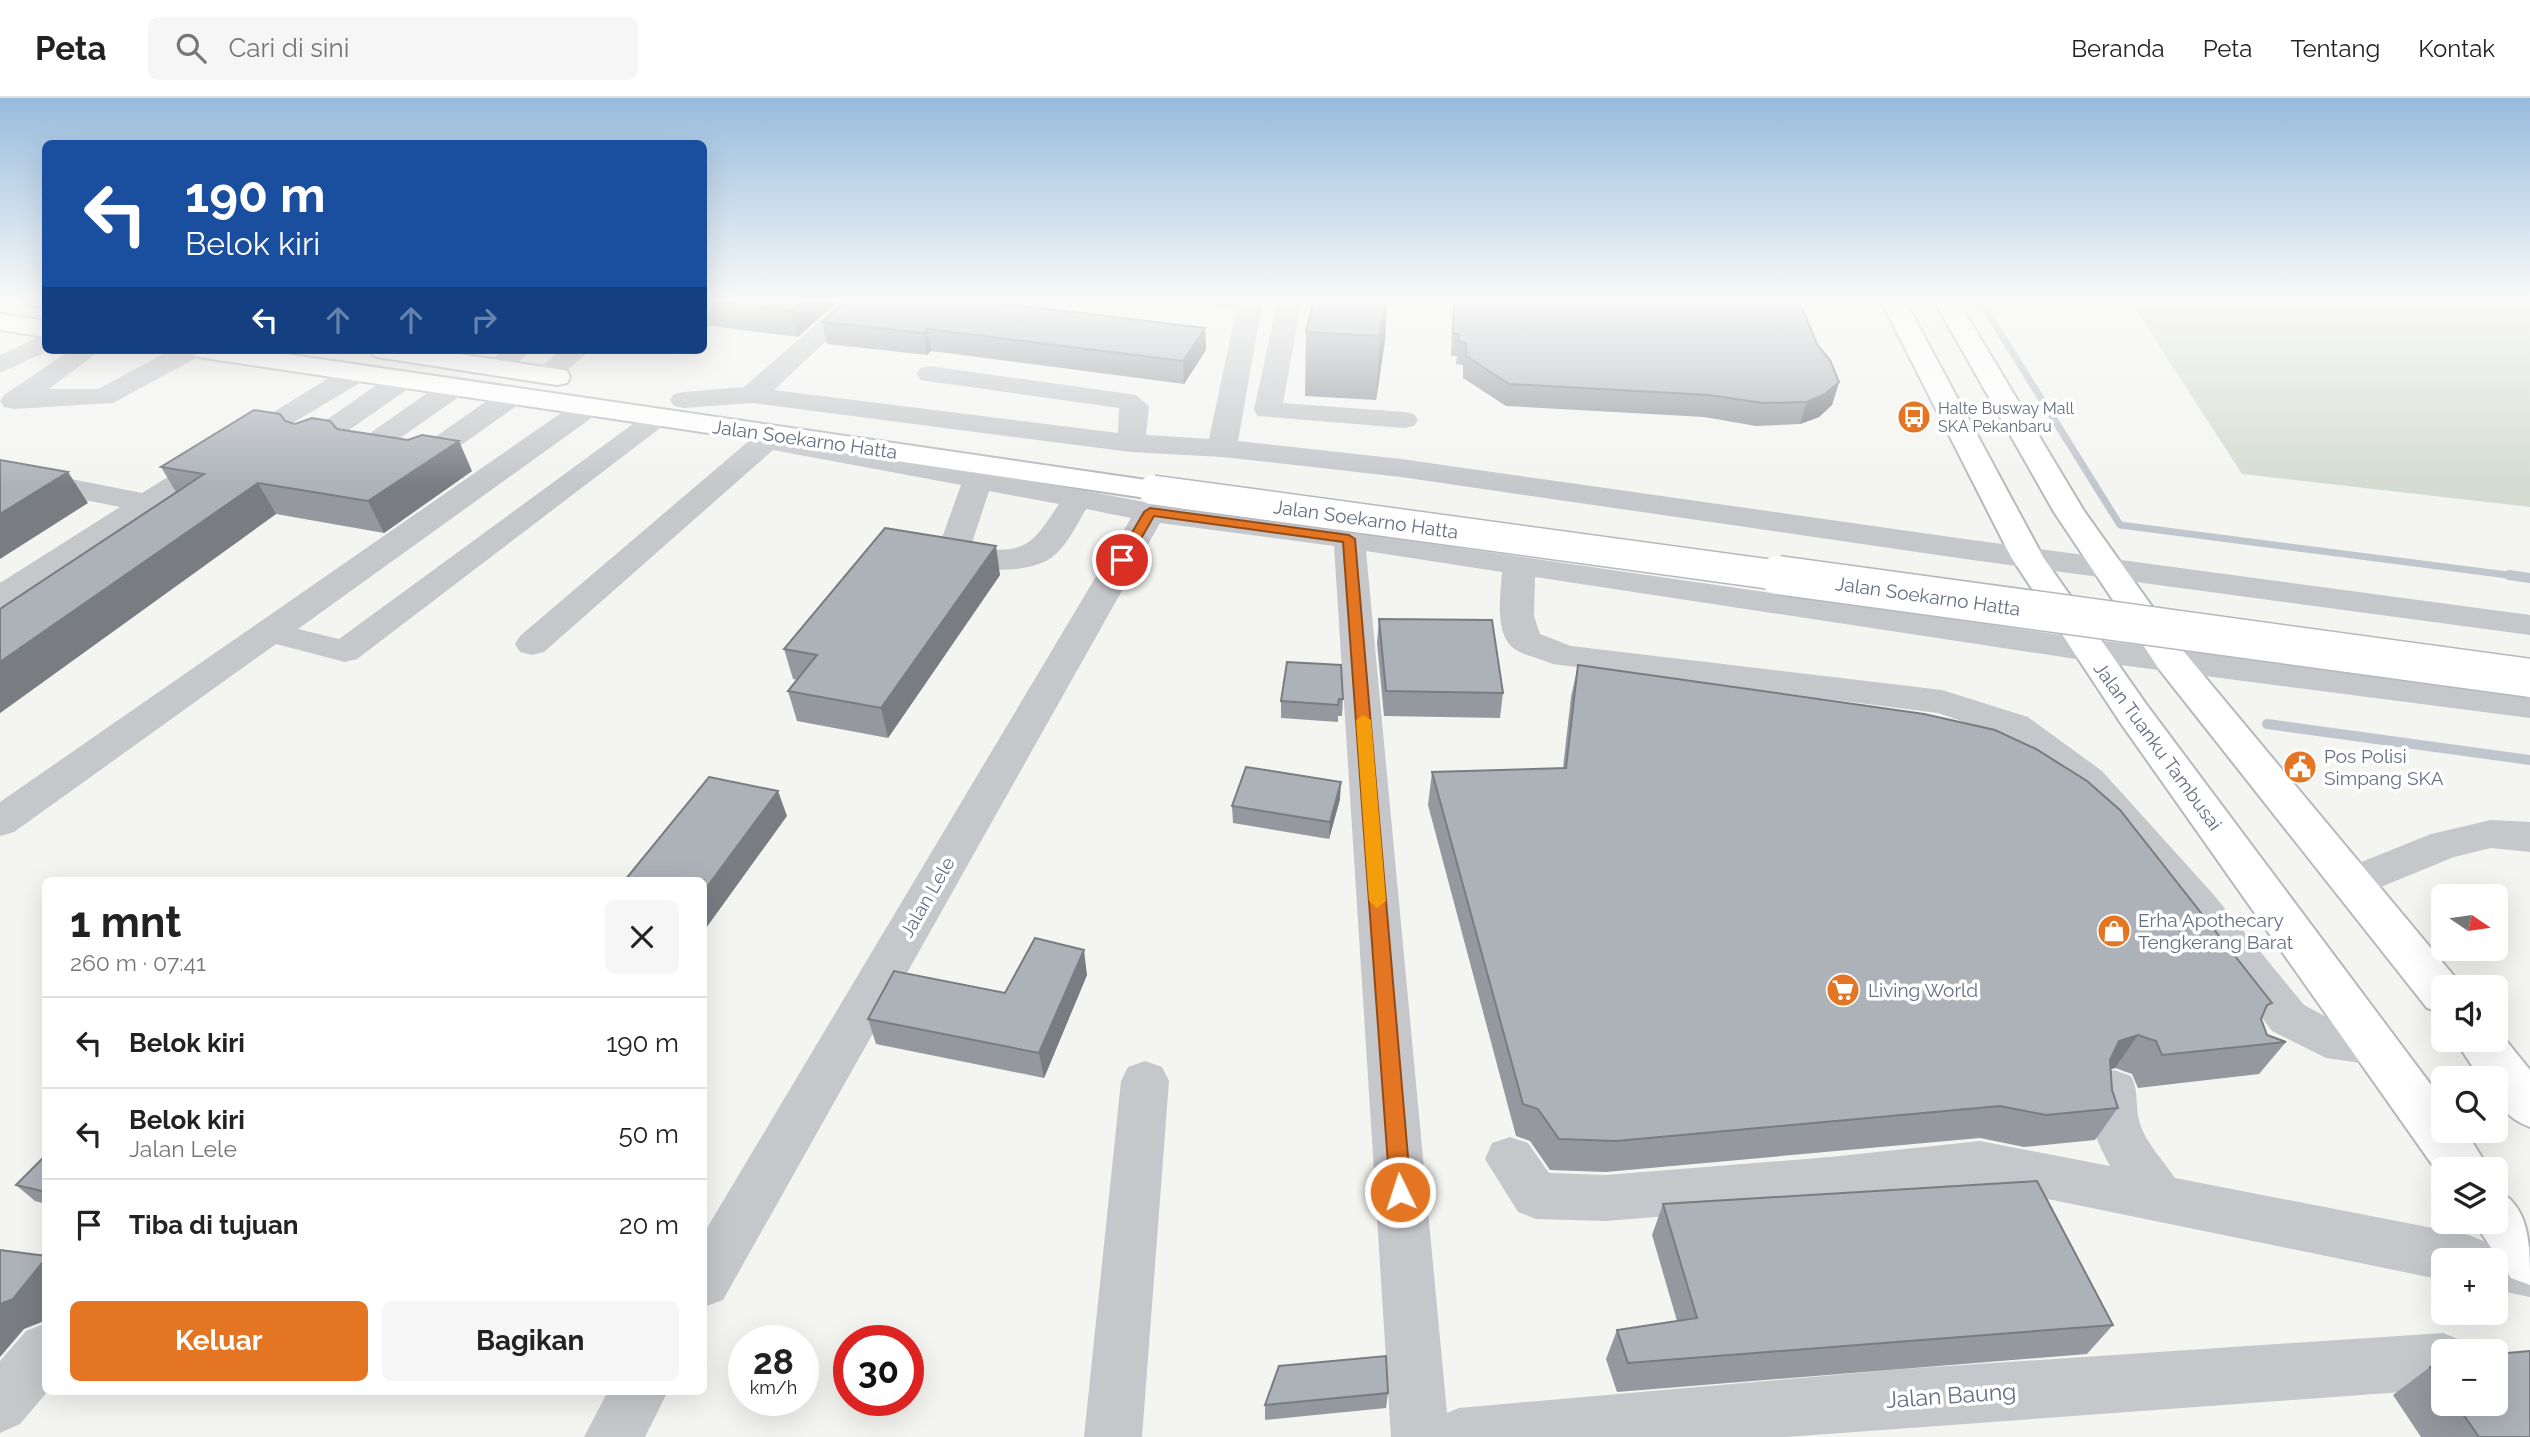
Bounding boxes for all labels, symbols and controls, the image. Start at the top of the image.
search box [148,17,638,80]
text: Peta [35,29,106,68]
icon: search [172,29,210,67]
text: Cari di sini [228,33,349,63]
text: Beranda [2071,34,2165,63]
text: Peta [2203,34,2252,63]
text: Tentang [2290,34,2380,63]
text: Kontak [2418,34,2495,63]
text: 190 m [185,166,326,223]
icon: left [70,168,161,259]
text: Belok kiri [185,225,320,262]
icon: left [246,301,284,339]
icon: ahead [319,301,357,339]
icon: ahead [392,301,430,339]
icon: right [465,301,503,339]
bus stop icon: Halte Busway Mall SKA Pekanbaru [1895,398,1933,436]
place label: Halte Busway Mall SKA Pekanbaru [1938,399,2075,436]
street label: Jalan Soekarno Hatta [711,415,899,463]
street label: Jalan Soekarno Hatta [1272,495,1460,543]
pin [1092,530,1152,590]
icon: arrive [1103,541,1141,579]
street label: Jalan Soekarno Hatta [1834,572,2022,620]
street label: Jalan Tuanku Tambusai [2090,658,2226,834]
place label: Pos Polisi Simpang SKA [2324,745,2444,789]
public building icon: Pos Polisi Simpang SKA [2281,748,2319,786]
street label: Jalan Lele [895,853,959,941]
north arrow [2431,884,2508,961]
map controls [2431,884,2508,1416]
text: 1 mnt [70,898,181,947]
button: close [605,900,679,974]
place label: Erha Apothecary Tengkerang Barat [2138,909,2294,953]
shop icon: Erha Apothecary Tengkerang Barat [2095,912,2133,950]
text: 260 m · 07:41 [70,949,206,976]
supermarket icon: Living World [1824,971,1862,1009]
button: sound [2431,975,2508,1052]
place label: Living World [1868,979,1978,1001]
icon: left [70,1024,108,1062]
text: Belok kiri [129,1028,245,1058]
text: 190 m [606,1028,679,1058]
button: search [2431,1066,2508,1143]
text: Belok kiri [129,1105,245,1135]
icon: left [70,1115,108,1153]
text: 50 m [618,1119,679,1149]
text: Jalan Lele [129,1135,237,1162]
position arrow [1363,1155,1437,1229]
button: layers [2431,1157,2508,1234]
icon: arrive [70,1206,108,1244]
text: Tiba di tujuan [129,1210,299,1240]
text: 20 m [619,1210,679,1240]
button: + [2431,1248,2508,1325]
button: Keluar [70,1301,368,1381]
button: Bagikan [382,1301,679,1381]
speed limit sign: 30 [833,1325,924,1416]
button: − [2431,1339,2508,1416]
text: 28 [753,1341,794,1382]
text: km/h [750,1377,797,1398]
street label: Jalan Baung [1885,1377,2017,1413]

